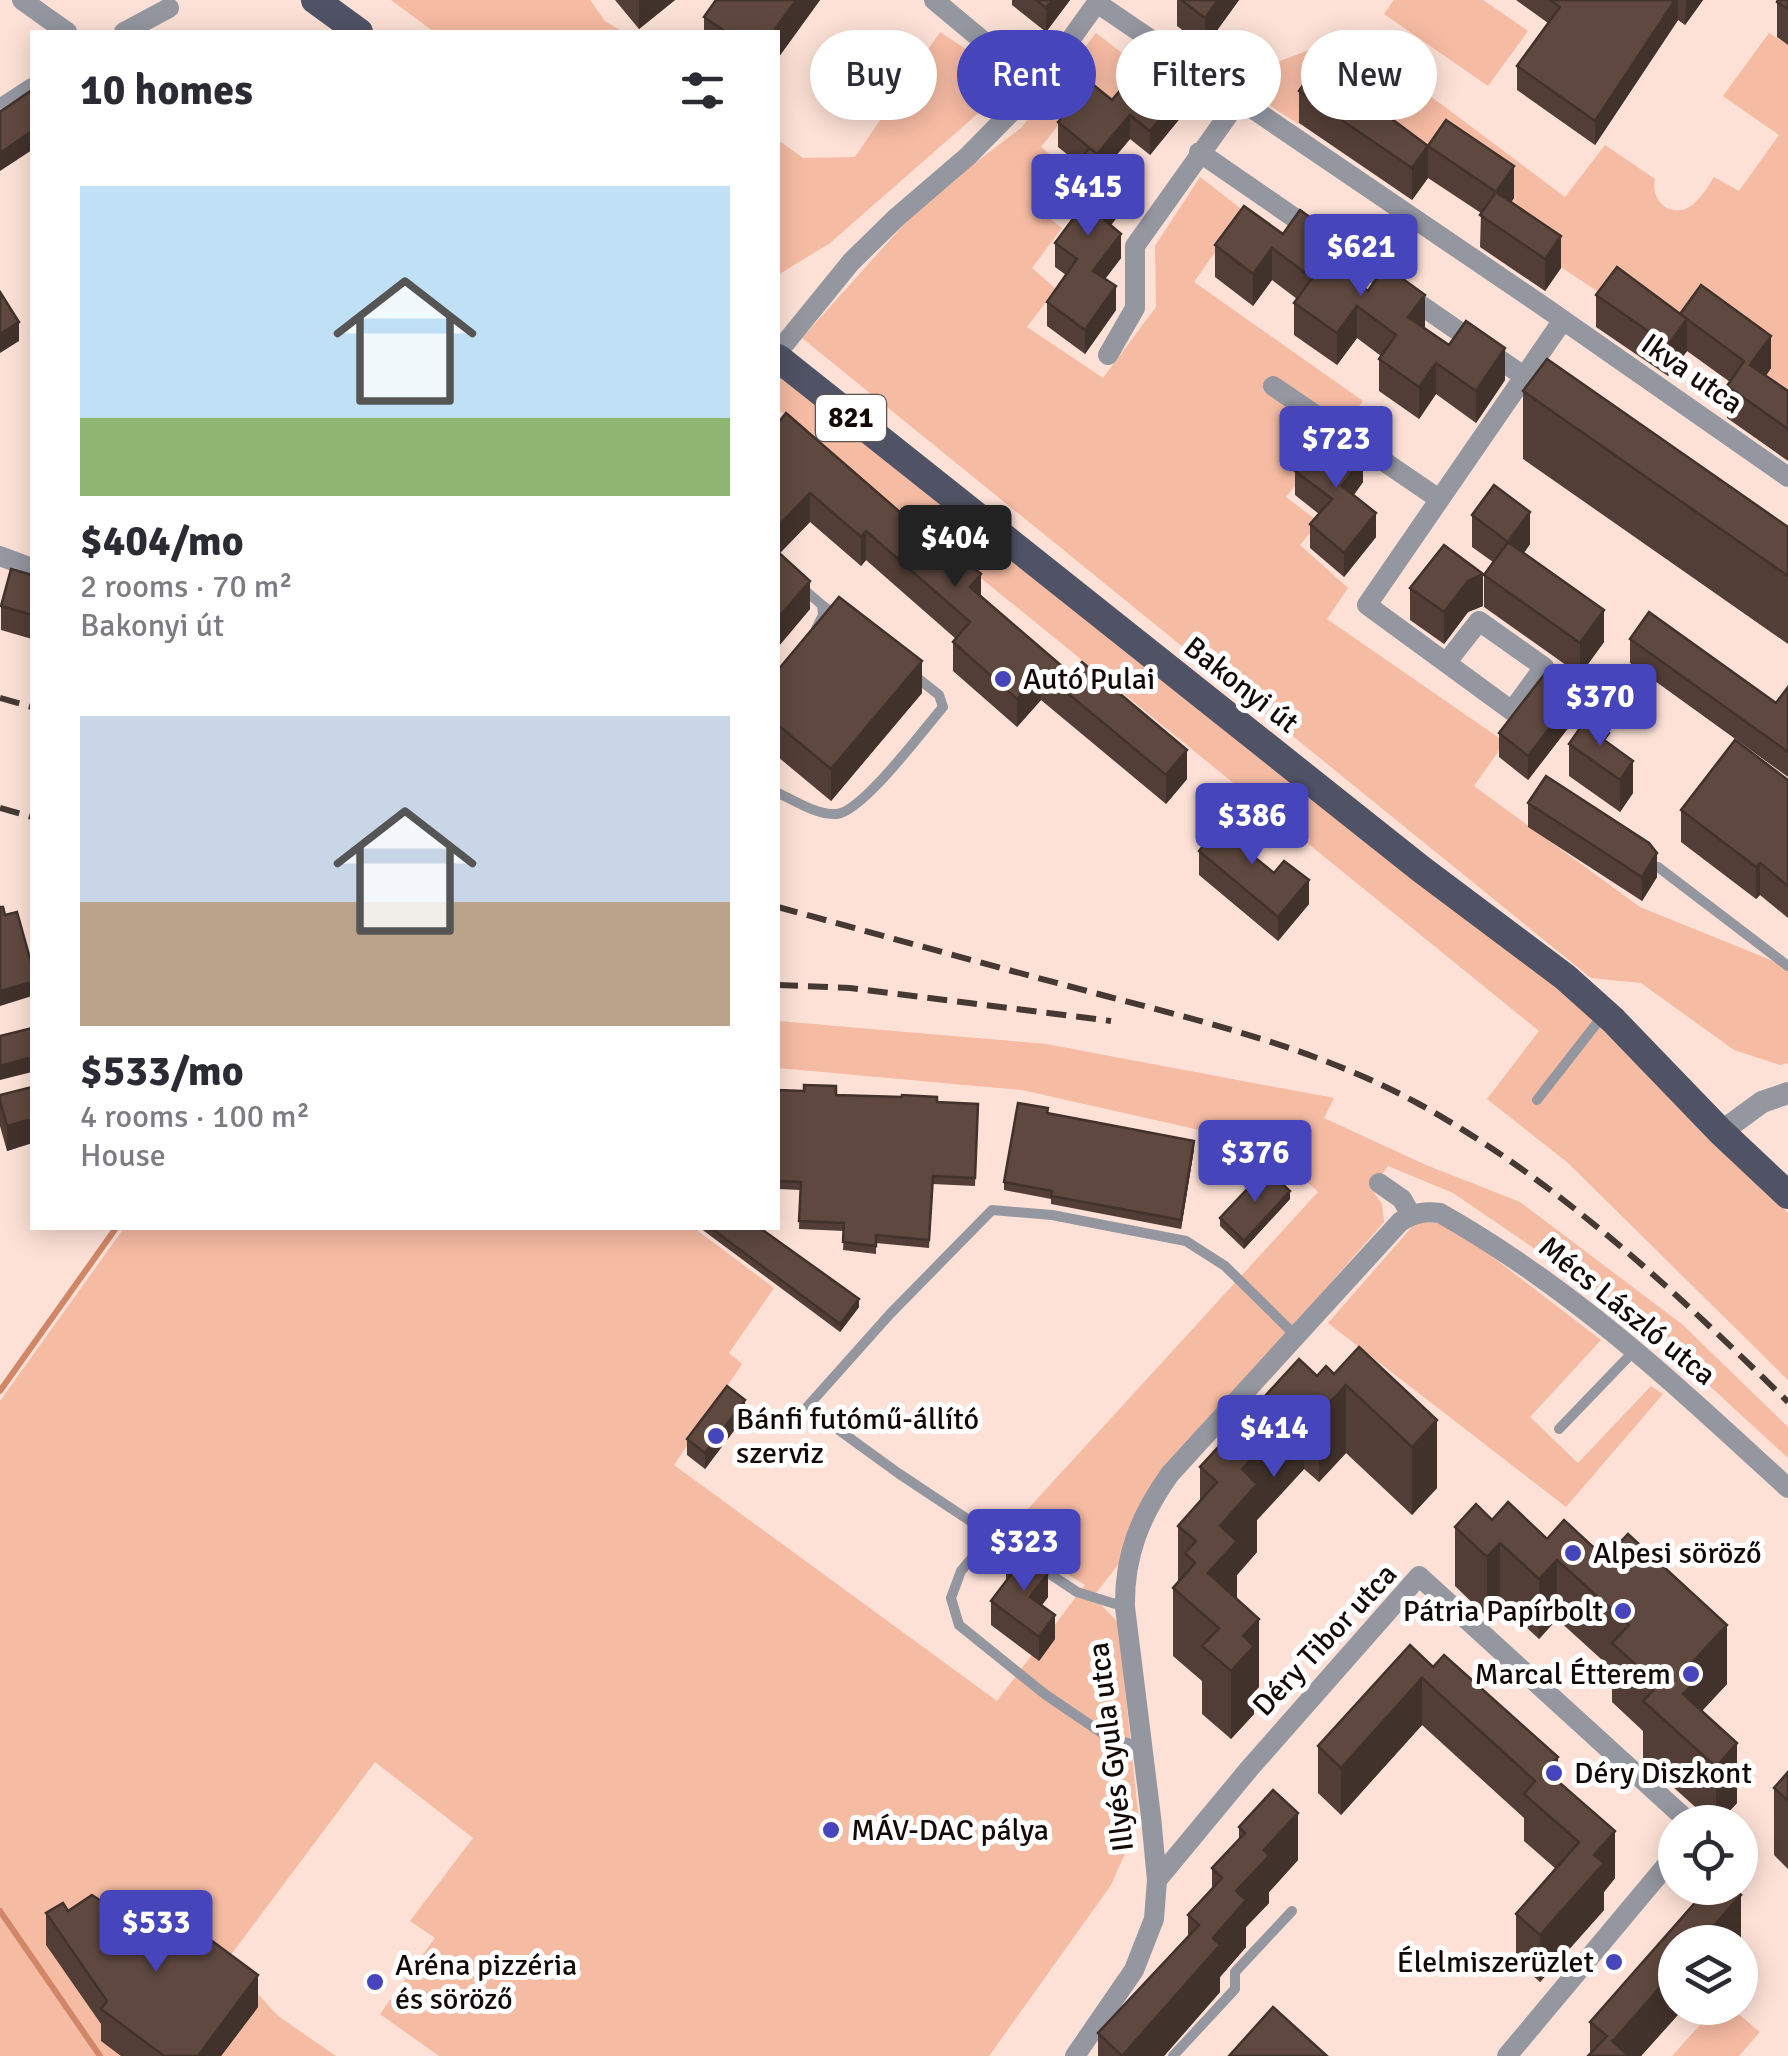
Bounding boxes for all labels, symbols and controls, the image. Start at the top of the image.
chip: Buy [810,30,937,120]
chip: Rent [957,30,1096,120]
chip: Filters [1116,30,1281,120]
chip: New [1301,30,1437,120]
icon: filters [675,63,730,118]
text: 10 homes [80,65,253,116]
pin: $415 [1029,154,1147,239]
text: $415 [1053,167,1123,206]
pin: $621 [1302,214,1420,299]
text: $621 [1326,227,1396,266]
icon: home [315,251,495,431]
street label: Ikva utca [1634,326,1750,422]
road number: 821 [816,395,886,441]
pin: $723 [1277,406,1395,491]
text: $723 [1301,419,1371,458]
pin: $404 [896,505,1014,590]
text: $404/mo [80,516,244,567]
text: $404 [920,518,990,557]
text: 2 rooms · 70 m² [80,567,293,606]
text: Bakonyi út [80,606,224,645]
street label: Bakonyi út [1176,629,1306,741]
place label: Autó Pulai [1023,661,1155,698]
pin: $370 [1541,664,1659,749]
marker: Autó Pulai [992,668,1014,690]
text: $370 [1565,677,1635,716]
icon: home [315,781,495,961]
pin: $386 [1193,783,1311,868]
text: $386 [1217,796,1287,835]
text: $533/mo [80,1046,244,1097]
text: 4 rooms · 100 m² [80,1097,310,1136]
pin: $376 [1196,1120,1314,1205]
text: $376 [1220,1133,1290,1172]
text: House [80,1136,166,1175]
street label: Mécs László utca [1531,1228,1723,1394]
pin: $414 [1215,1395,1333,1480]
place label: Bánfi futómű-állító szerviz [736,1401,979,1472]
text: $414 [1239,1408,1309,1447]
marker: Bánfi futómű-állító szerviz [705,1425,727,1447]
pin: $323 [965,1509,1083,1594]
text: $323 [989,1522,1059,1561]
place label: Alpesi söröző [1593,1535,1762,1572]
marker: Alpesi söröző [1562,1542,1584,1564]
street label: Déry Tibor utca [1245,1556,1405,1724]
place label: Pátria Papírbolt [1403,1593,1603,1630]
marker: Pátria Papírbolt [1612,1600,1634,1622]
street label: Illyés Gyula utca [1080,1640,1142,1854]
place label: Marcal Étterem [1474,1656,1671,1693]
marker: Marcal Étterem [1680,1663,1702,1685]
place label: Déry Diszkont [1574,1755,1752,1792]
marker: Déry Diszkont [1543,1762,1565,1784]
map controls [1658,1805,1758,2025]
button: locate [1658,1805,1758,1905]
place label: MÁV-DAC pálya [851,1812,1049,1849]
marker: MÁV-DAC pálya [820,1819,842,1841]
pin: $533 [97,1890,215,1975]
text: $533 [121,1903,191,1942]
button: layers [1658,1925,1758,2025]
place label: Élelmiszerüzlet [1397,1944,1594,1981]
place label: Aréna pizzéria és söröző [395,1947,577,2018]
marker: Élelmiszerüzlet [1603,1951,1625,1973]
marker: Aréna pizzéria és söröző [364,1971,386,1993]

